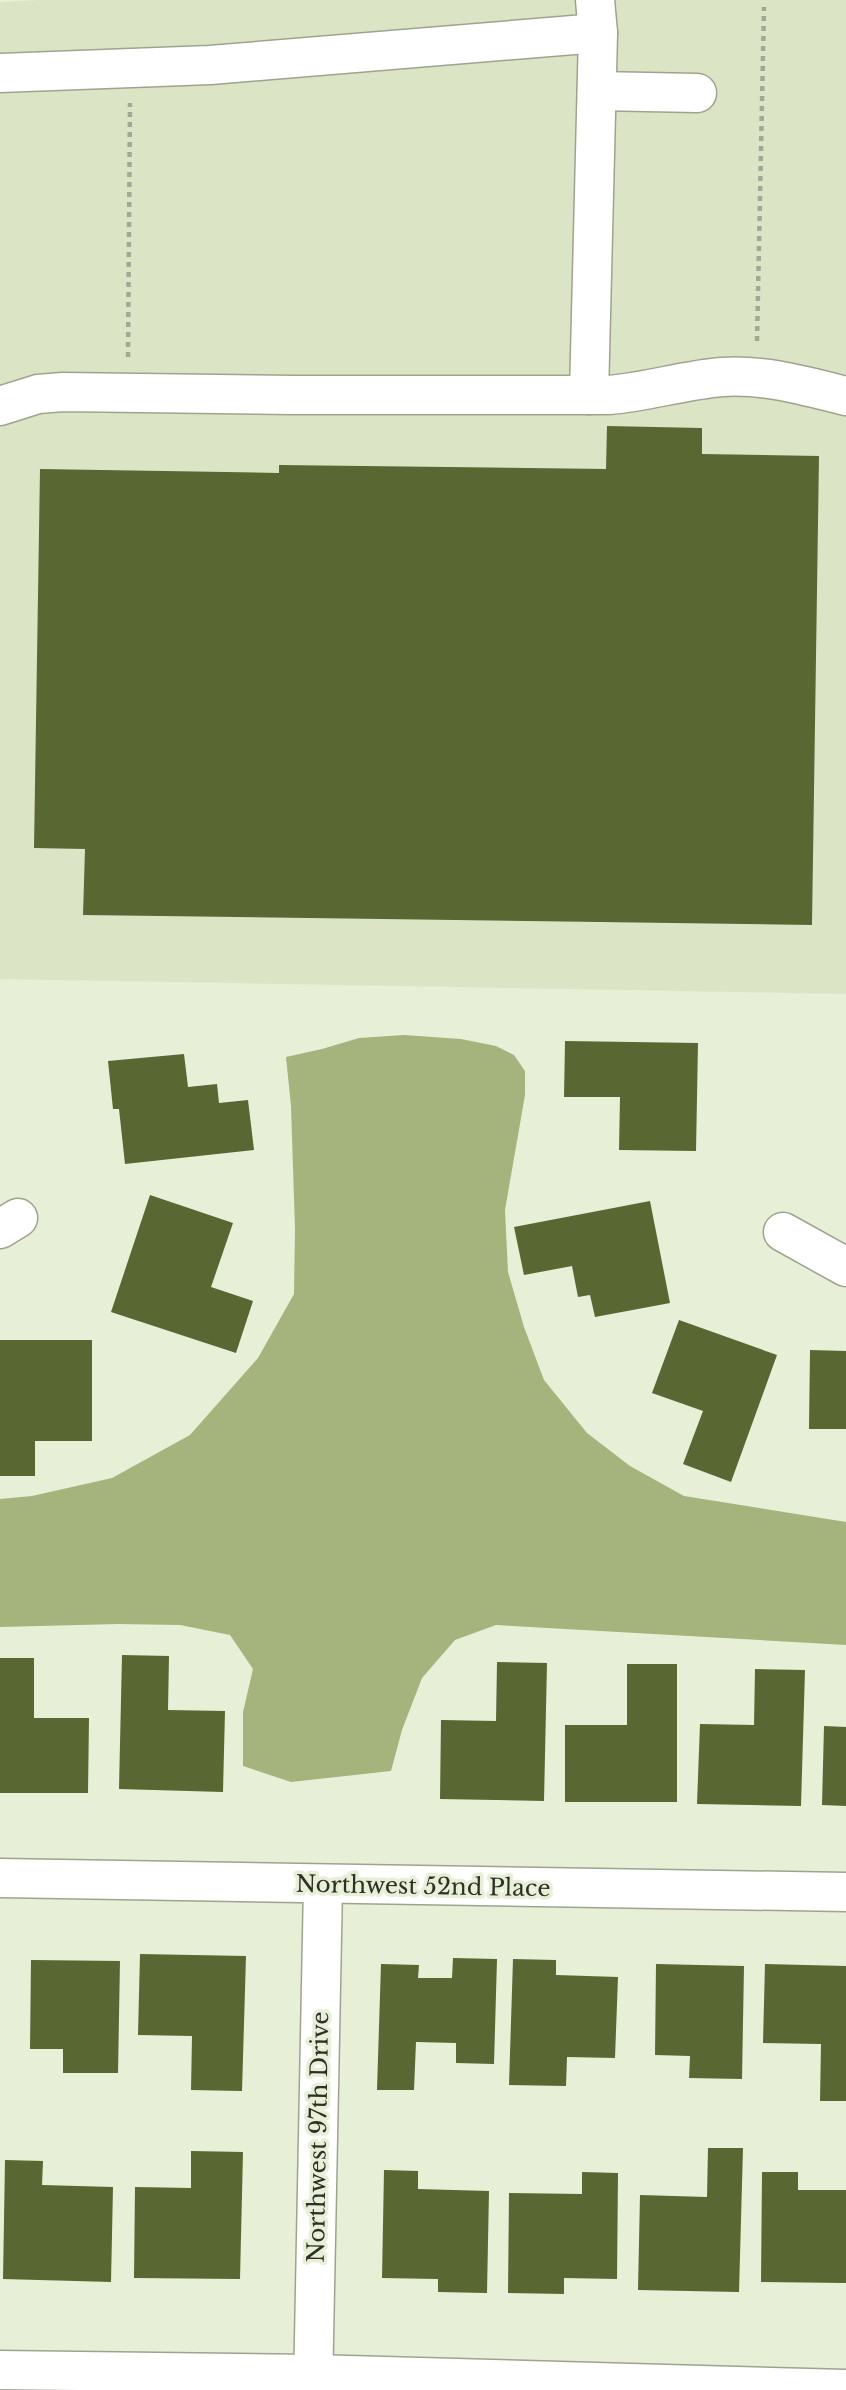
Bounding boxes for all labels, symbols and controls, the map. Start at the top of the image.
street label: Northwest 52nd Place [295,1870,551,1902]
street label: Northwest 97th Drive [302,2011,334,2263]

